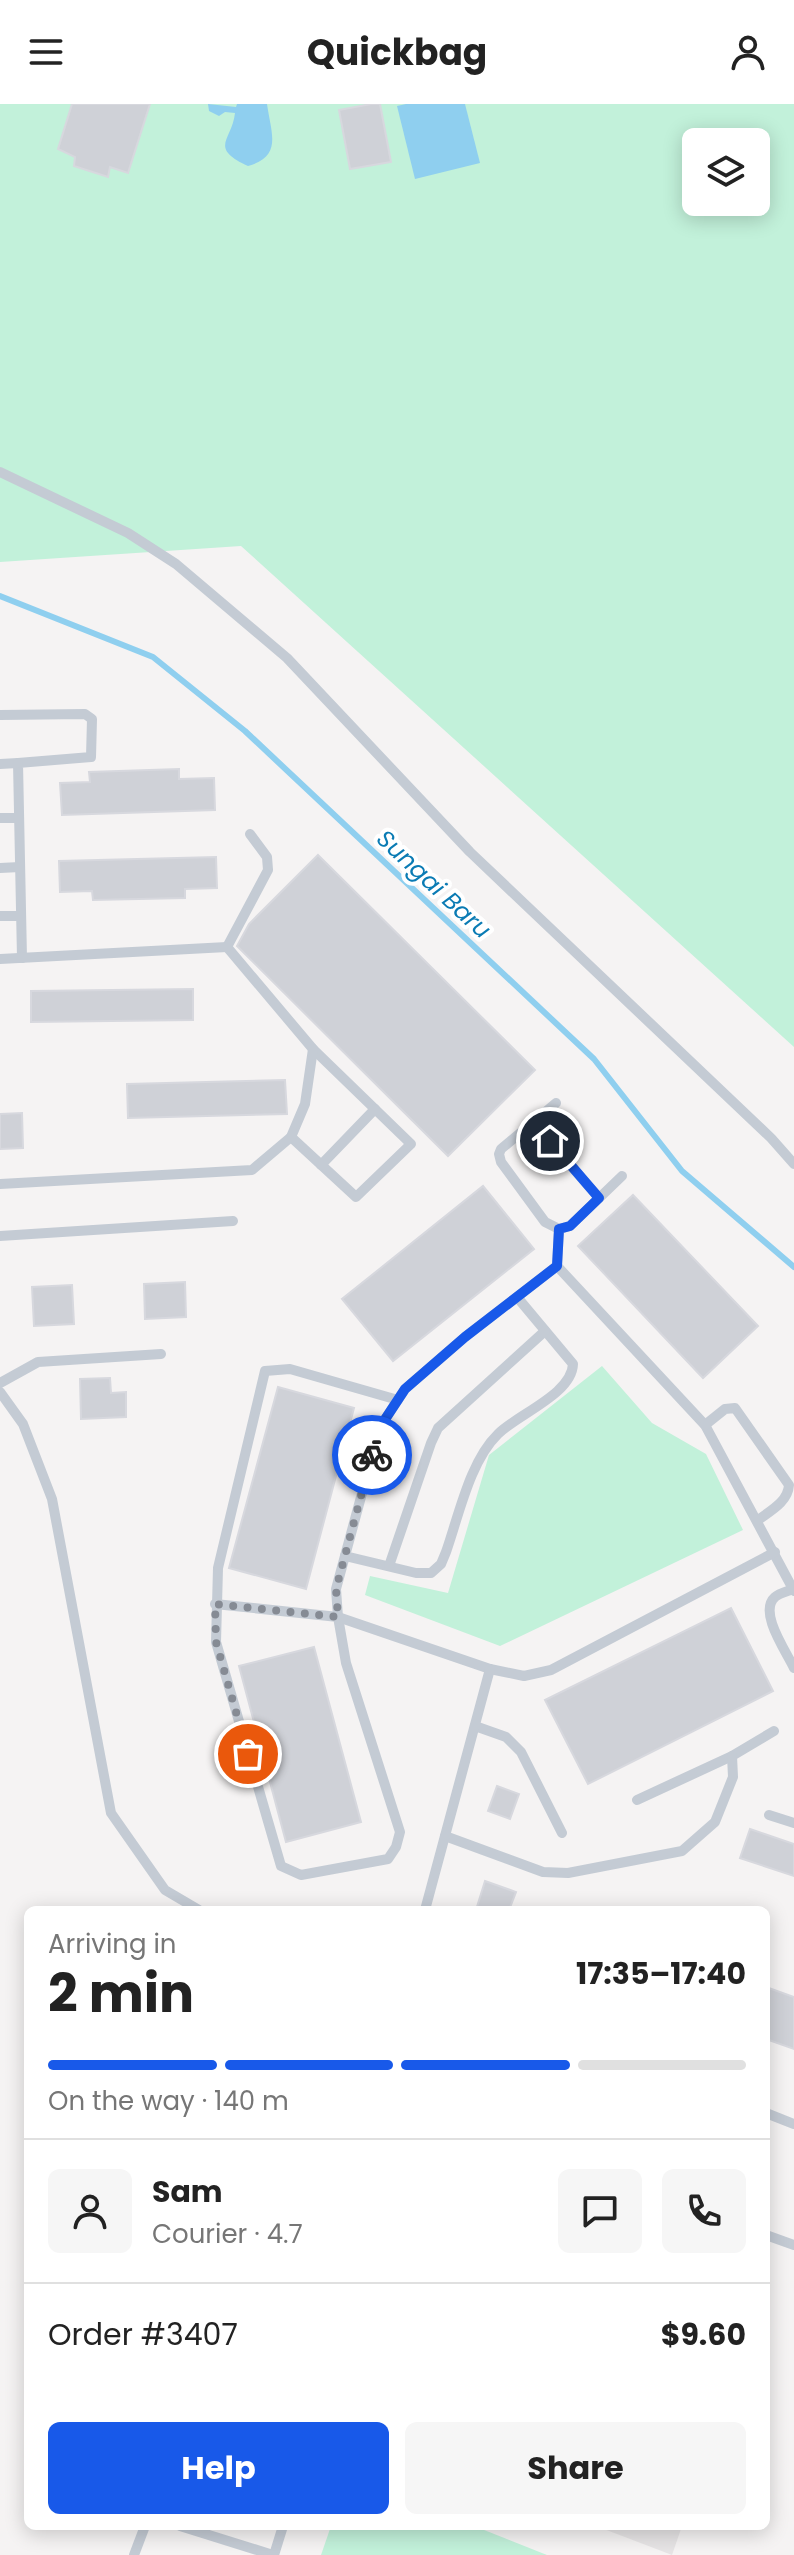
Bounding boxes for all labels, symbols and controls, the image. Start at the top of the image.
text: Quickbag [307,27,487,78]
icon: menu [24,30,68,74]
icon: person [726,30,770,74]
map controls [682,128,770,216]
button: layers [682,128,770,216]
water label: Sungai Baru [370,822,498,946]
pin [516,1107,584,1175]
icon: home [528,1119,572,1163]
courier [332,1415,412,1495]
icon: bike [350,1433,394,1477]
pin [214,1720,282,1788]
icon: bag [226,1732,270,1776]
text: Arriving in [48,1926,177,1962]
text: 17:35–17:40 [576,1952,746,1995]
text: 2 min [48,1957,194,2030]
text: On the way · 140 m [48,2083,289,2119]
button: person [48,2169,132,2253]
button: chat [558,2169,642,2253]
button: phone [662,2169,746,2253]
text: Sam [152,2170,223,2213]
text: Courier · 4.7 [152,2216,303,2252]
text: Order #3407 [48,2313,238,2356]
text: $9.60 [661,2313,746,2356]
button: Help [48,2422,389,2514]
button: Share [405,2422,746,2514]

